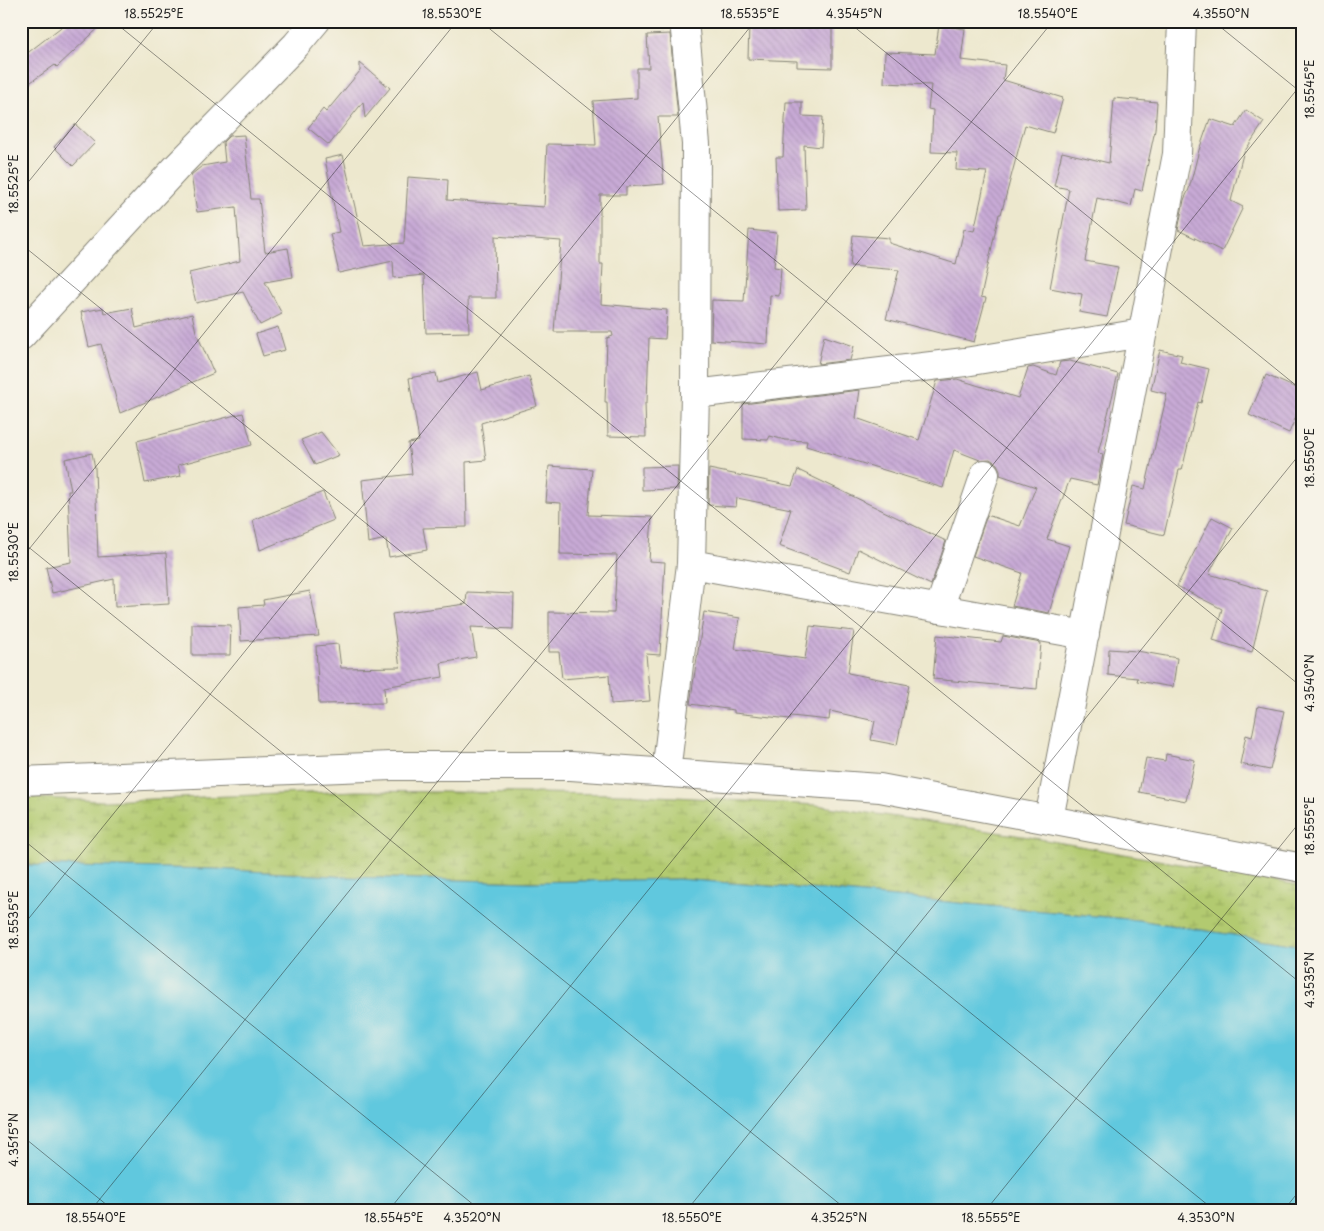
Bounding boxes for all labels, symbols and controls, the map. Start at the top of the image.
text: 18.5525°E [124,4,184,22]
text: 18.5530°E [422,4,482,22]
text: 18.5535°E [720,4,780,22]
text: 4.3545°N [826,4,882,22]
text: 18.5540°E [1018,4,1078,22]
text: 4.3550°N [1192,4,1250,22]
text: 18.5545°E [1300,59,1318,119]
text: 18.5525°E [4,154,22,214]
text: 18.5550°E [1300,428,1318,488]
text: 18.5530°E [4,522,22,582]
text: 4.3540°N [1300,654,1318,712]
text: 18.5555°E [1300,796,1318,856]
text: 18.5535°E [4,890,22,950]
text: 4.3535°N [1300,952,1318,1008]
text: 4.3515°N [4,1113,22,1167]
text: 18.5540°E [66,1208,126,1226]
text: 18.5545°E [364,1208,424,1226]
text: 4.3520°N [443,1208,501,1226]
text: 18.5550°E [662,1208,722,1226]
text: 4.3525°N [811,1208,867,1226]
text: 18.5555°E [961,1208,1021,1226]
text: 4.3530°N [1177,1208,1235,1226]

